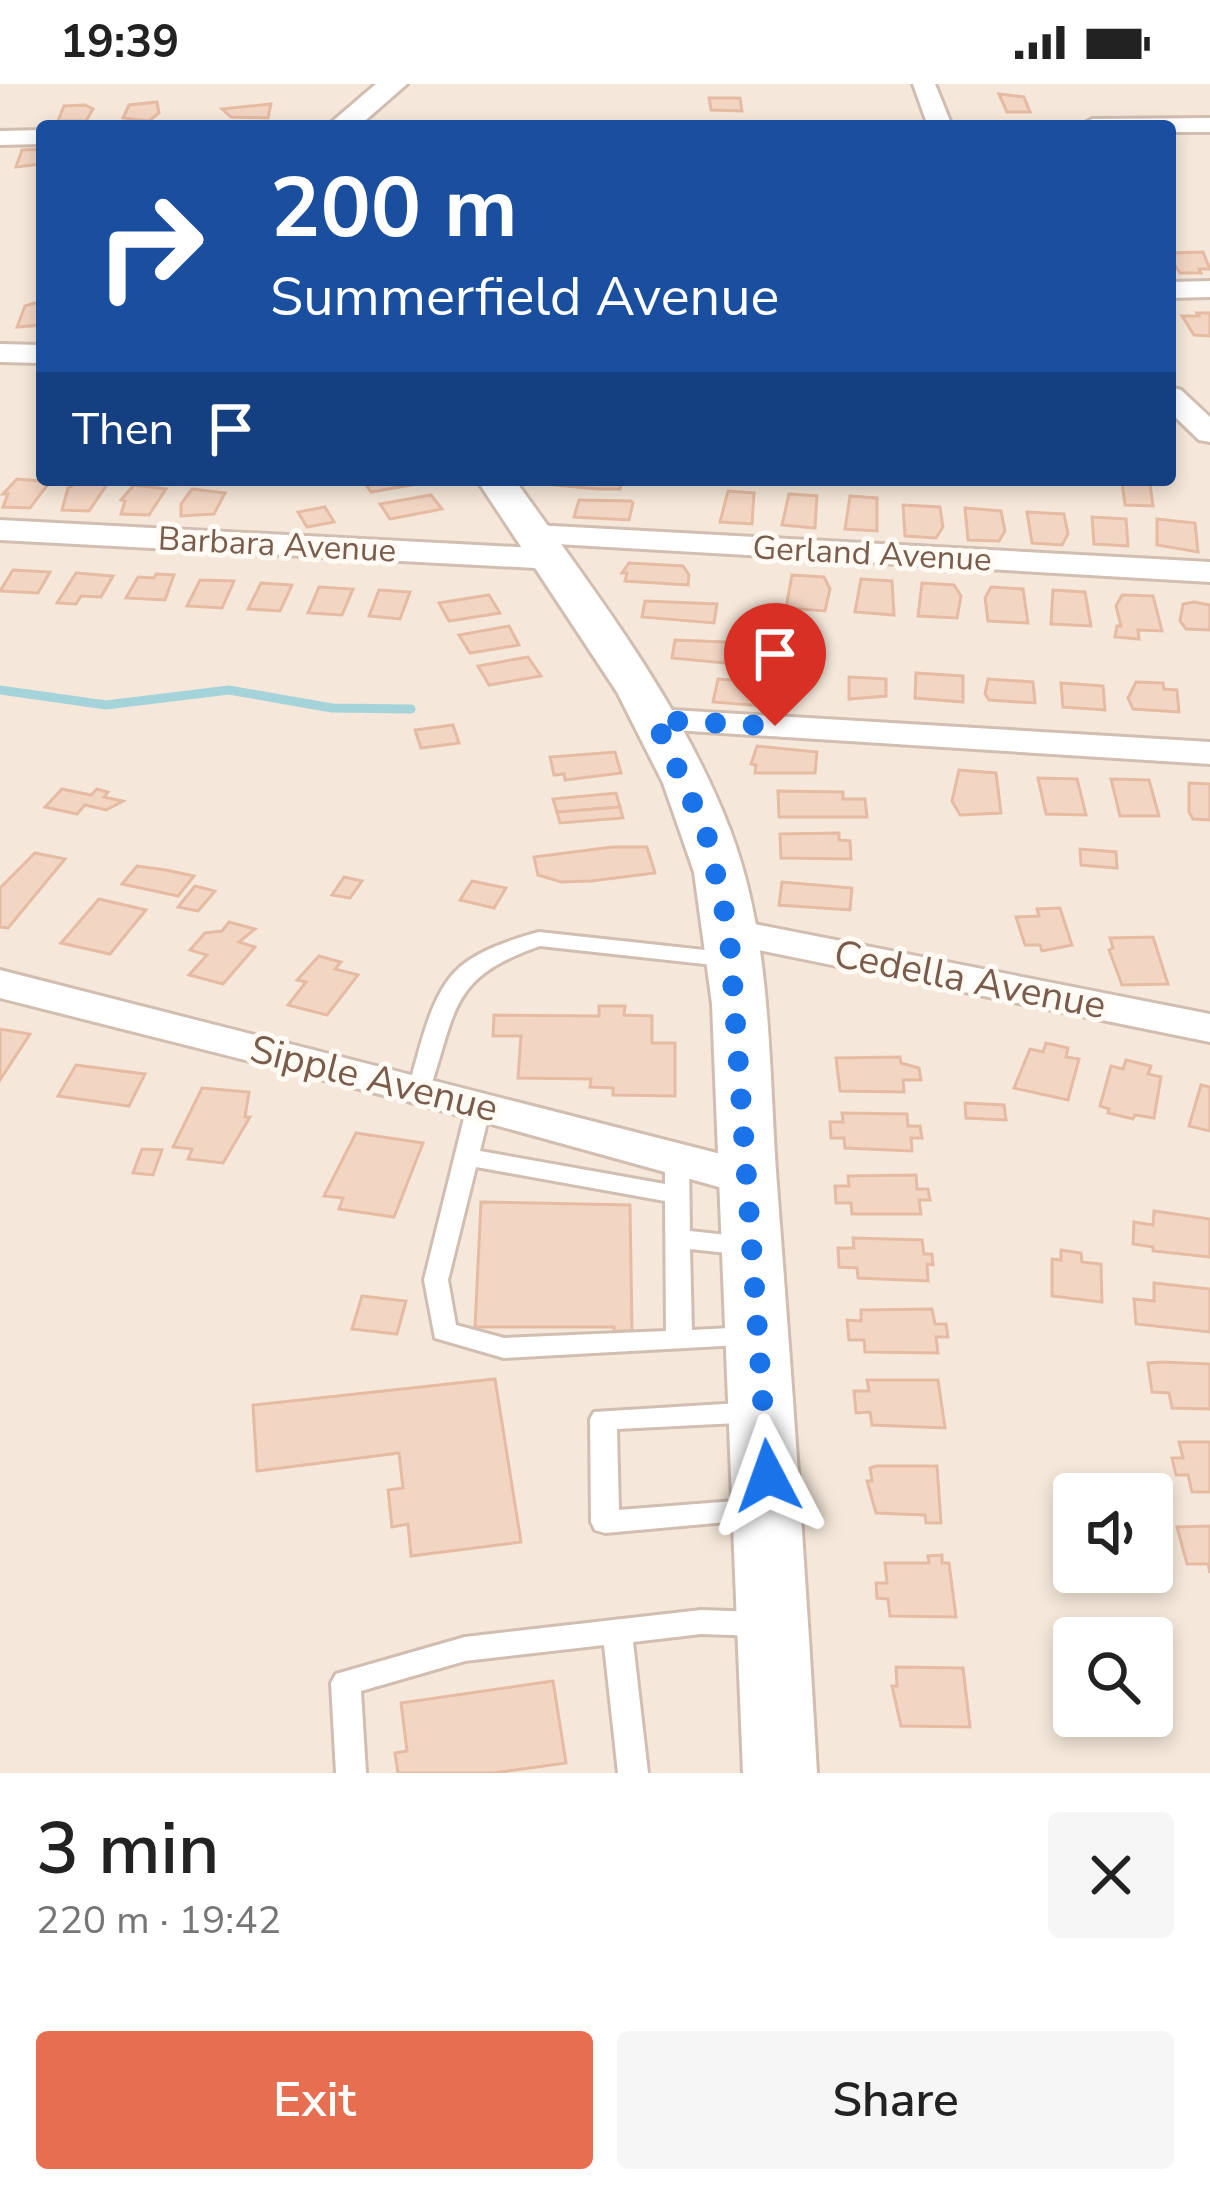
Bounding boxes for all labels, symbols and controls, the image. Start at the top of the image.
text: 19:39 [60,12,179,73]
text: 200 m [270,151,518,266]
icon: right [72,168,228,324]
text: Summerfield Avenue [270,260,779,334]
icon: arrive [198,396,264,462]
text: Then [72,399,174,460]
street label: Barbara Avenue [157,516,397,574]
street label: Gerland Avenue [751,525,993,583]
pin [724,603,826,726]
icon: arrive [742,621,808,687]
street label: Cedella Avenue [830,928,1110,1032]
street label: Sipple Avenue [245,1023,503,1135]
position arrow [705,1413,831,1539]
map controls [1053,1473,1173,1737]
button: sound [1053,1473,1173,1593]
button: search [1053,1617,1173,1737]
text: 3 min [36,1800,219,1898]
button: close [1048,1812,1174,1938]
text: 220 m · 19:42 [36,1894,281,1947]
button: Exit [36,2031,593,2169]
button: Share [617,2031,1174,2169]

